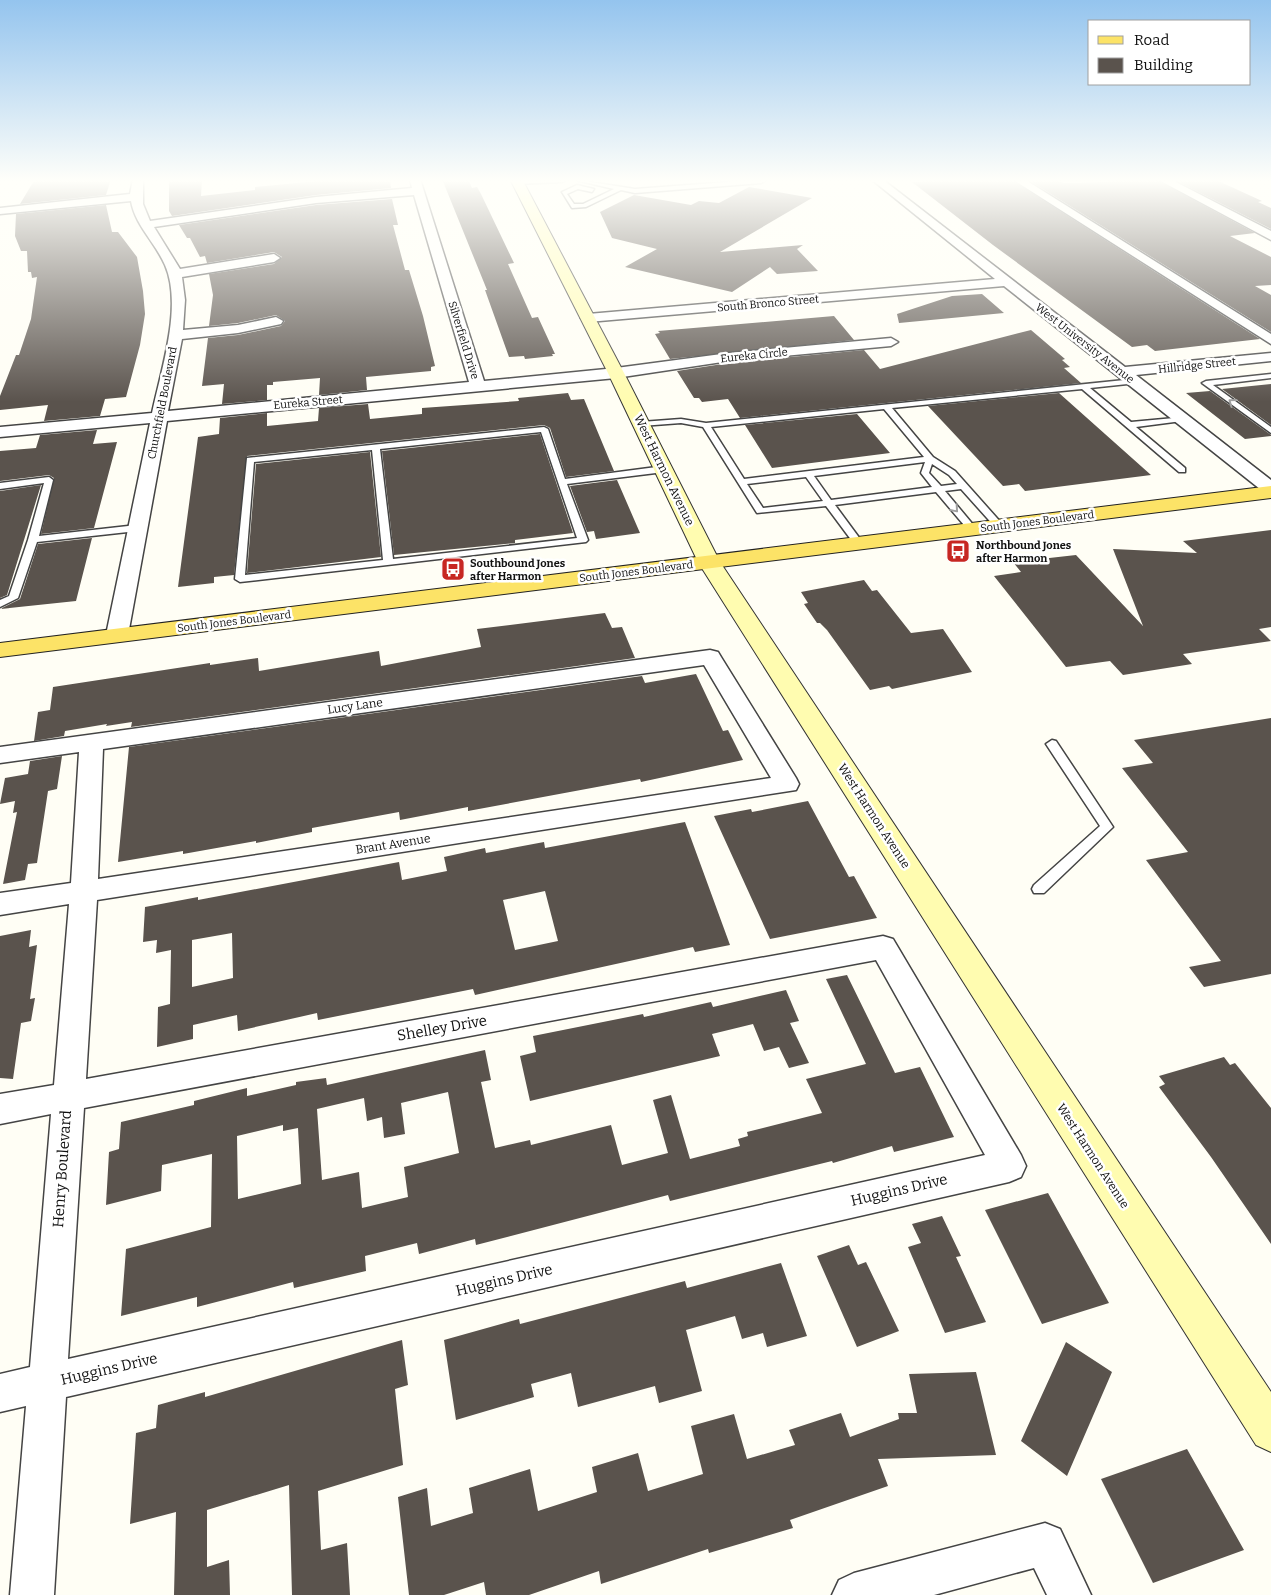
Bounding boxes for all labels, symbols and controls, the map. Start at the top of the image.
legend [1088,20,1251,85]
text: Road [1134,31,1169,49]
text: Building [1134,56,1193,74]
street label: South Bronco Street [717,293,820,314]
street label: Silverfield Drive [445,299,482,381]
street label: West University Avenue [1033,301,1137,386]
street label: Churchfield Boulevard [145,345,180,460]
street label: Eureka Circle [720,346,788,365]
street label: Hillridge Street [1158,355,1237,376]
street label: Eureka Street [273,393,343,412]
one-way arrow [1228,399,1238,408]
street label: West Harmon Avenue [631,412,697,528]
one-way arrow [949,503,957,512]
street label: South Jones Boulevard [979,508,1095,535]
bus stop icon: Northbound Jones after Harmon [945,538,971,564]
place label: Northbound Jones after Harmon [976,539,1072,565]
bus stop icon: Southbound Jones after Harmon [440,556,466,582]
place label: Southbound Jones after Harmon [470,557,566,583]
street label: South Jones Boulevard [578,558,694,585]
street label: South Jones Boulevard [176,608,292,635]
street label: Lucy Lane [326,695,384,717]
street label: West Harmon Avenue [835,761,913,871]
street label: Brant Avenue [355,831,431,857]
street label: Shelley Drive [396,1011,488,1045]
street label: West Harmon Avenue [1054,1101,1132,1211]
street label: Henry Boulevard [49,1110,75,1228]
street label: Huggins Drive [849,1170,949,1210]
street label: Huggins Drive [454,1260,554,1300]
street label: Huggins Drive [59,1349,159,1389]

